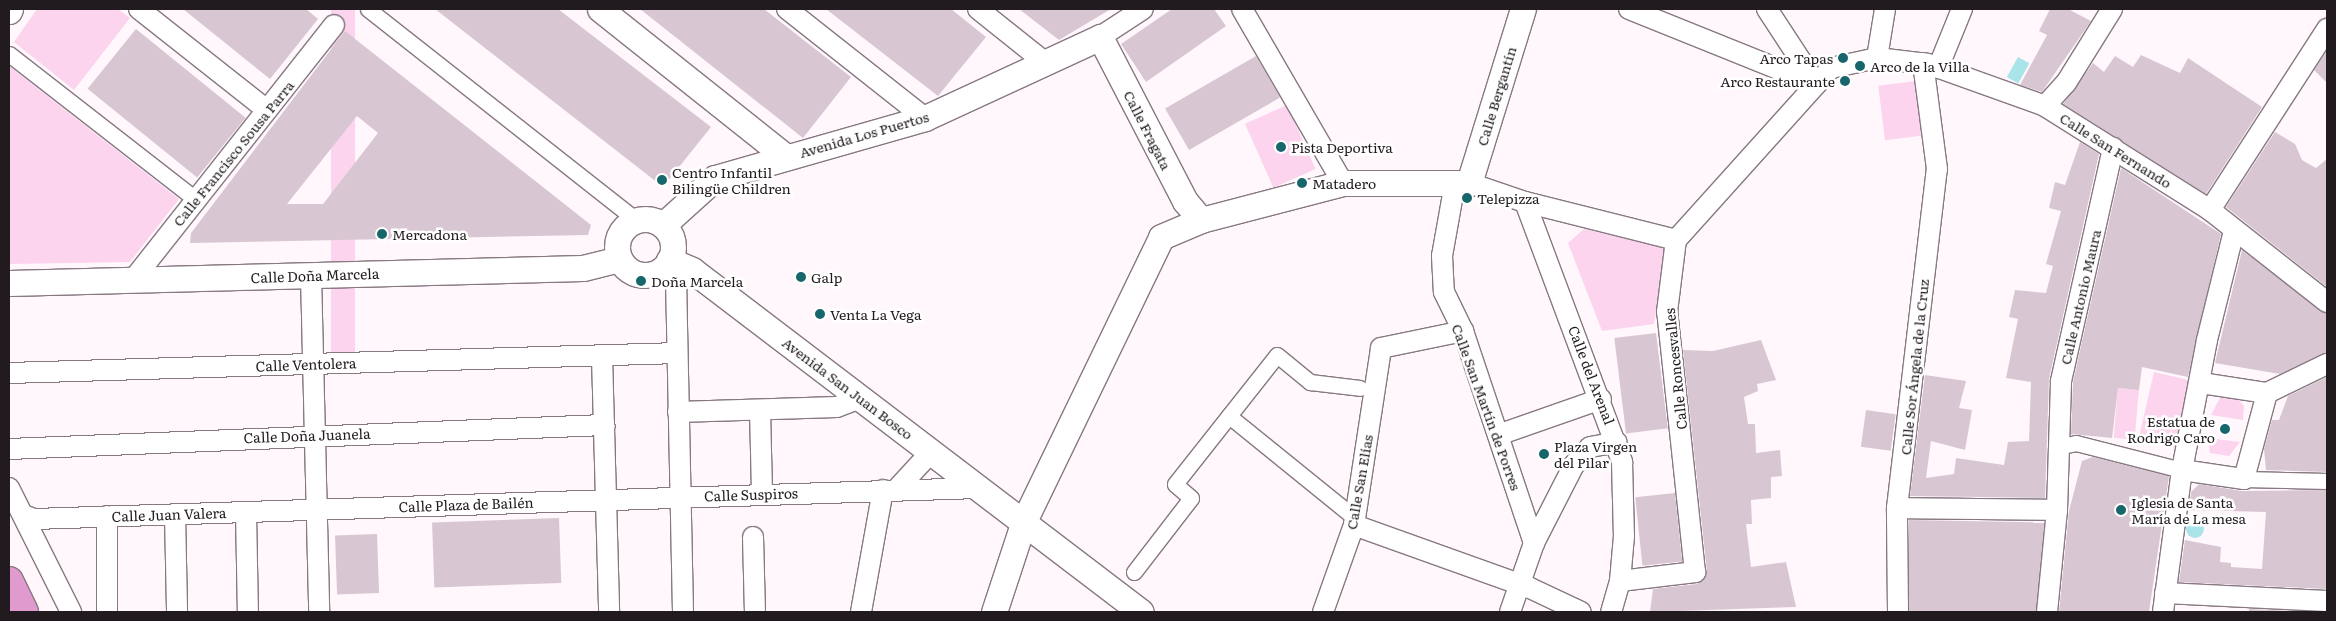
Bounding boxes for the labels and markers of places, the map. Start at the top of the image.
place label: Arco Tapas [1759,50,1833,66]
marker: Arco Tapas [1837,52,1849,64]
place label: Arco de la Villa [1870,58,1970,74]
marker: Arco de la Villa [1854,60,1866,72]
place label: Arco Restaurante [1720,73,1835,89]
marker: Arco Restaurante [1839,75,1851,87]
place label: Pista Deportiva [1291,139,1393,155]
marker: Pista Deportiva [1275,141,1287,153]
place label: Centro Infantil Bilingüe Children [672,164,791,196]
marker: Centro Infantil Bilingüe Children [656,174,668,186]
place label: Matadero [1312,175,1376,191]
marker: Matadero [1296,177,1308,189]
place label: Telepizza [1477,190,1540,206]
marker: Telepizza [1461,192,1473,204]
place label: Mercadona [392,226,467,242]
marker: Mercadona [376,228,388,240]
place label: Galp [811,269,842,285]
marker: Galp [795,271,807,283]
place label: Doña Marcela [651,273,743,289]
marker: Doña Marcela [635,275,647,287]
place label: Venta La Vega [830,306,921,322]
marker: Venta La Vega [814,308,826,320]
place label: Estatua de Rodrigo Caro [2127,413,2215,446]
marker: Estatua de Rodrigo Caro [2219,423,2231,435]
place label: Plaza Virgen del Pilar [1554,438,1637,471]
marker: Plaza Virgen del Pilar [1538,448,1550,460]
place label: Iglesia de Santa María de La mesa [2131,494,2246,526]
marker: Iglesia de Santa María de La mesa [2115,504,2127,516]

